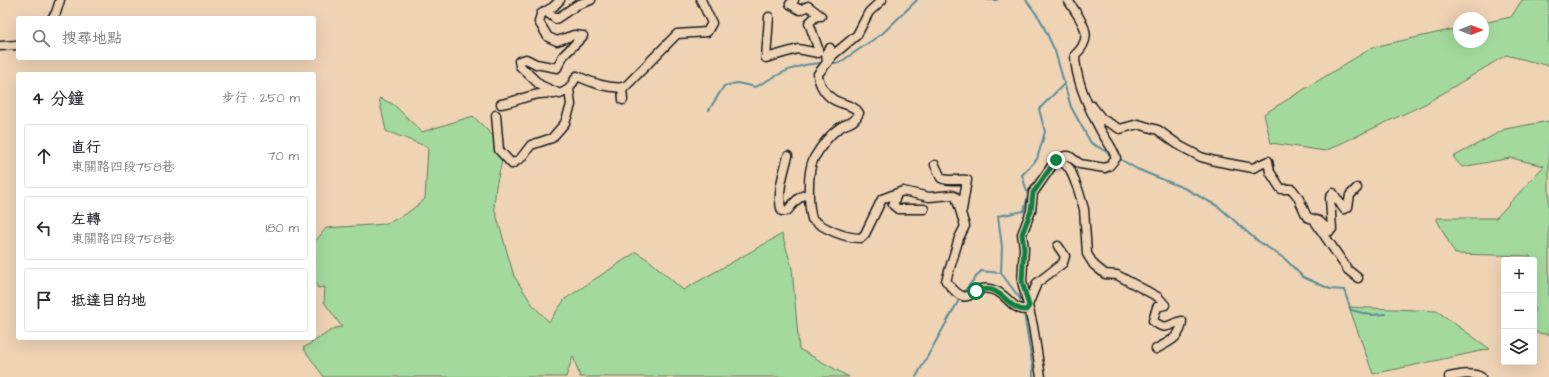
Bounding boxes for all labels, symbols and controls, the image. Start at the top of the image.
north arrow [1453,12,1489,48]
search box [16,16,316,60]
icon: search [30,27,52,49]
text: 搜尋地點 [62,28,122,49]
text: 4 分鐘 [32,87,84,111]
text: 步行 · 250 m [222,89,300,107]
text: 直行 [71,137,101,158]
icon: ahead [33,145,55,167]
text: 70 m [267,147,299,165]
route end [1047,151,1065,169]
text: 東關路四段758巷 [71,158,175,176]
text: 左轉 [71,209,101,230]
icon: left [33,217,55,239]
text: 180 m [265,219,299,237]
text: 東關路四段758巷 [71,230,175,248]
map controls [1501,257,1537,365]
button: + [1501,257,1537,293]
route start [967,282,985,300]
icon: arrive [33,289,55,311]
text: 抵達目的地 [71,290,146,311]
button: − [1501,293,1537,329]
button: layers [1501,329,1537,365]

